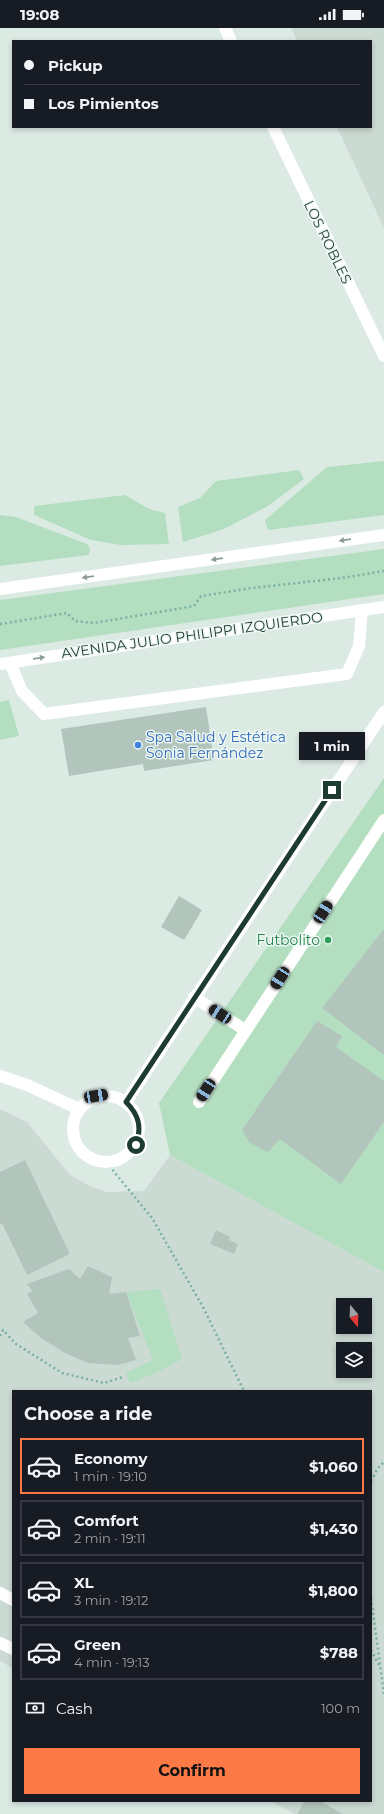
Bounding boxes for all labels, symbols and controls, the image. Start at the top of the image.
text: 19:08 [20,5,59,24]
text: Pickup [48,56,103,75]
text: Los Pimientos [48,94,159,113]
street label: LOS ROBLES [300,197,356,287]
one-way arrow [339,537,351,543]
one-way arrow [211,556,223,562]
one-way arrow [82,574,94,580]
street label: AVENIDA JULIO PHILIPPI IZQUIERDO [60,608,324,662]
one-way arrow [33,655,45,661]
place label: Spa Salud y Estética Sonia Fernández [146,728,286,762]
callout: 1 min [299,732,365,760]
text: 1 min [314,738,350,754]
marker: Spa Salud y Estética Sonia Fernández [133,740,143,750]
route end [323,781,341,799]
car [311,899,335,925]
place label: Futbolito [256,931,320,949]
marker: Futbolito [323,935,333,945]
car [268,965,292,991]
car [207,1002,233,1026]
car [194,1077,218,1103]
car [83,1088,109,1104]
route start [127,1136,145,1154]
north arrow [336,1298,372,1334]
map controls [336,1298,372,1378]
button: layers [336,1342,372,1378]
text: Choose a ride [24,1403,152,1425]
icon: car [26,1448,62,1484]
text: Economy [74,1449,147,1468]
text: $1,060 [309,1457,358,1476]
text: 1 min · 19:10 [74,1468,147,1484]
icon: car [26,1510,62,1546]
text: Comfort [74,1511,139,1530]
text: $1,430 [309,1519,358,1538]
text: 2 min · 19:11 [74,1530,146,1546]
icon: car [26,1572,62,1608]
text: XL [74,1573,93,1592]
text: $1,800 [308,1581,358,1600]
text: 3 min · 19:12 [74,1592,148,1608]
icon: car [26,1634,62,1670]
text: Green [74,1635,121,1654]
text: $788 [320,1643,358,1662]
text: 4 min · 19:13 [74,1654,150,1670]
icon: cash [24,1697,46,1719]
text: Cash [56,1699,93,1718]
text: 100 m [321,1700,360,1716]
button: Confirm [24,1748,360,1794]

